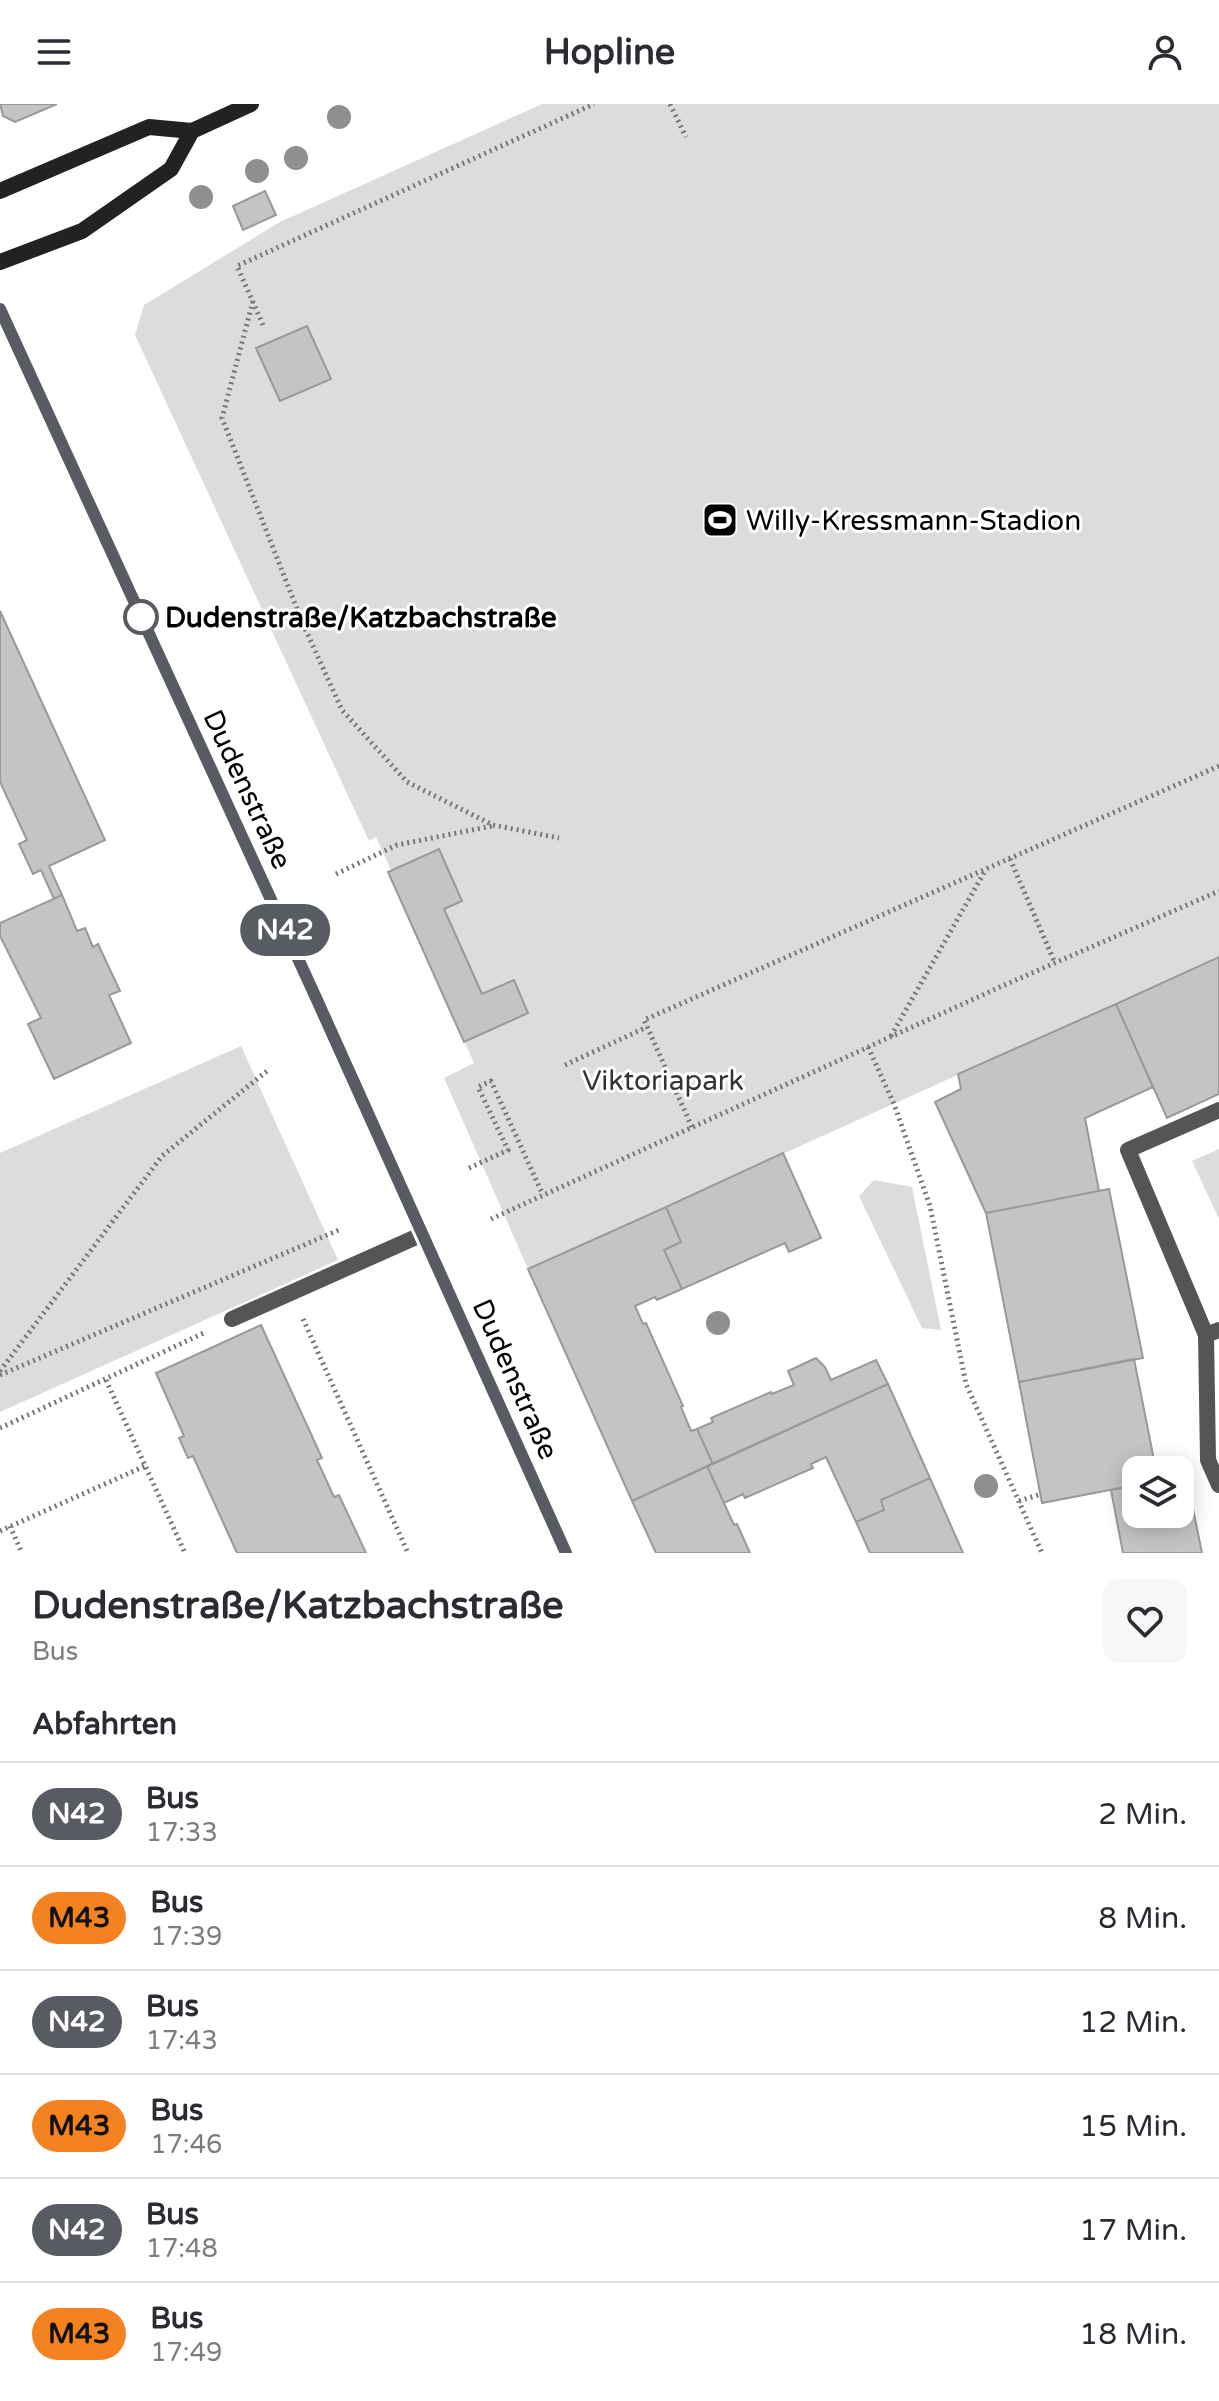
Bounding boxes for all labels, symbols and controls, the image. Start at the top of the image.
icon: menu [32,30,76,74]
icon: person [1143,30,1187,74]
text: Hopline [544,31,675,74]
sports icon: Willy-Kressmann-Stadion [701,501,739,539]
place label: Willy-Kressmann-Stadion [746,504,1081,538]
marker: Dudenstraße/Katzbachstraße [124,600,158,634]
place label: Dudenstraße/Katzbachstraße [165,601,557,635]
street label: Dudenstraße [195,704,299,874]
line badge: N42 [239,904,331,956]
text: N42 [256,913,314,947]
park label: Viktoriapark [582,1064,744,1098]
street label: Dudenstraße [465,1294,566,1465]
map controls [1122,1456,1194,1528]
button: layers [1122,1456,1194,1528]
button: heart [1103,1579,1187,1663]
text: Dudenstraße/Katzbachstraße [32,1583,564,1629]
text: Bus [32,1636,78,1667]
text: Abfahrten [32,1706,177,1743]
text: Bus [146,1780,199,1817]
text: 2 Min. [1098,1796,1187,1833]
text: N42 [48,1797,106,1831]
text: 17:33 [146,1817,218,1848]
text: Bus [150,1884,203,1921]
text: 8 Min. [1098,1900,1187,1937]
text: M43 [48,1901,110,1935]
text: 17:39 [150,1921,222,1952]
text: Bus [146,1988,199,2025]
text: 12 Min. [1079,2004,1187,2041]
text: N42 [48,2005,106,2039]
text: 17:43 [146,2025,218,2056]
text: Bus [150,2092,203,2129]
text: 15 Min. [1079,2108,1187,2145]
text: M43 [48,2109,110,2143]
text: 17:46 [150,2129,222,2160]
text: Bus [146,2196,199,2233]
text: 17 Min. [1079,2212,1187,2249]
text: N42 [48,2213,106,2247]
text: 17:48 [146,2233,218,2264]
text: Bus [150,2300,203,2337]
text: 18 Min. [1079,2316,1187,2353]
text: M43 [48,2317,110,2351]
text: 17:49 [150,2337,222,2368]

